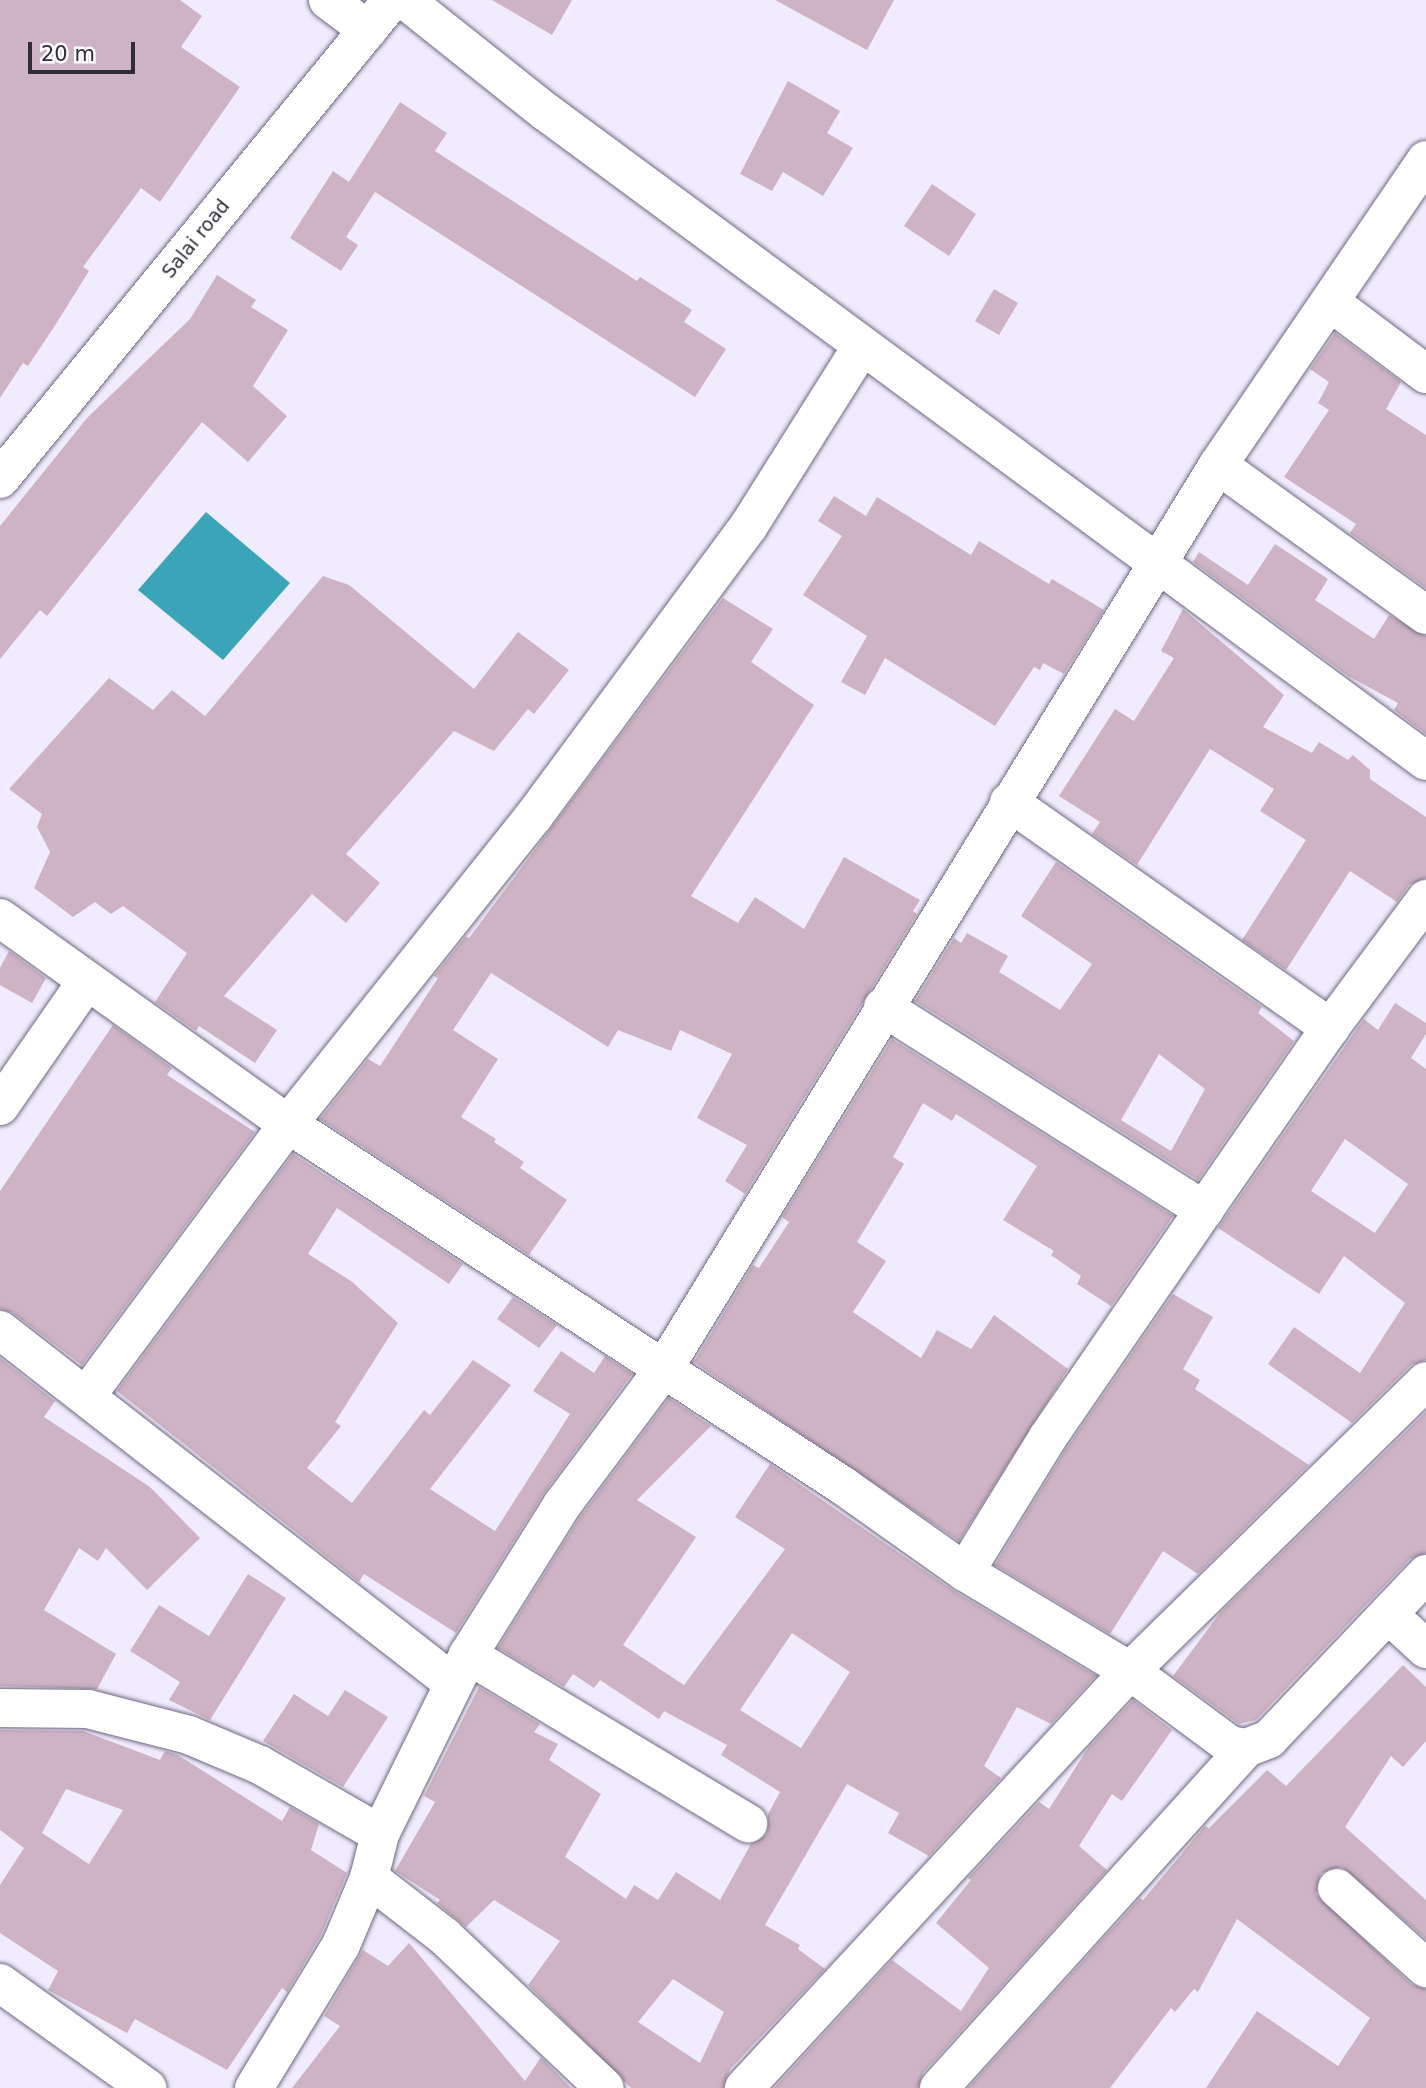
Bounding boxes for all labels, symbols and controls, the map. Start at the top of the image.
scale bar [32,28,138,72]
text: 20 m [41,42,95,66]
street label: Salai road [157,195,235,283]

